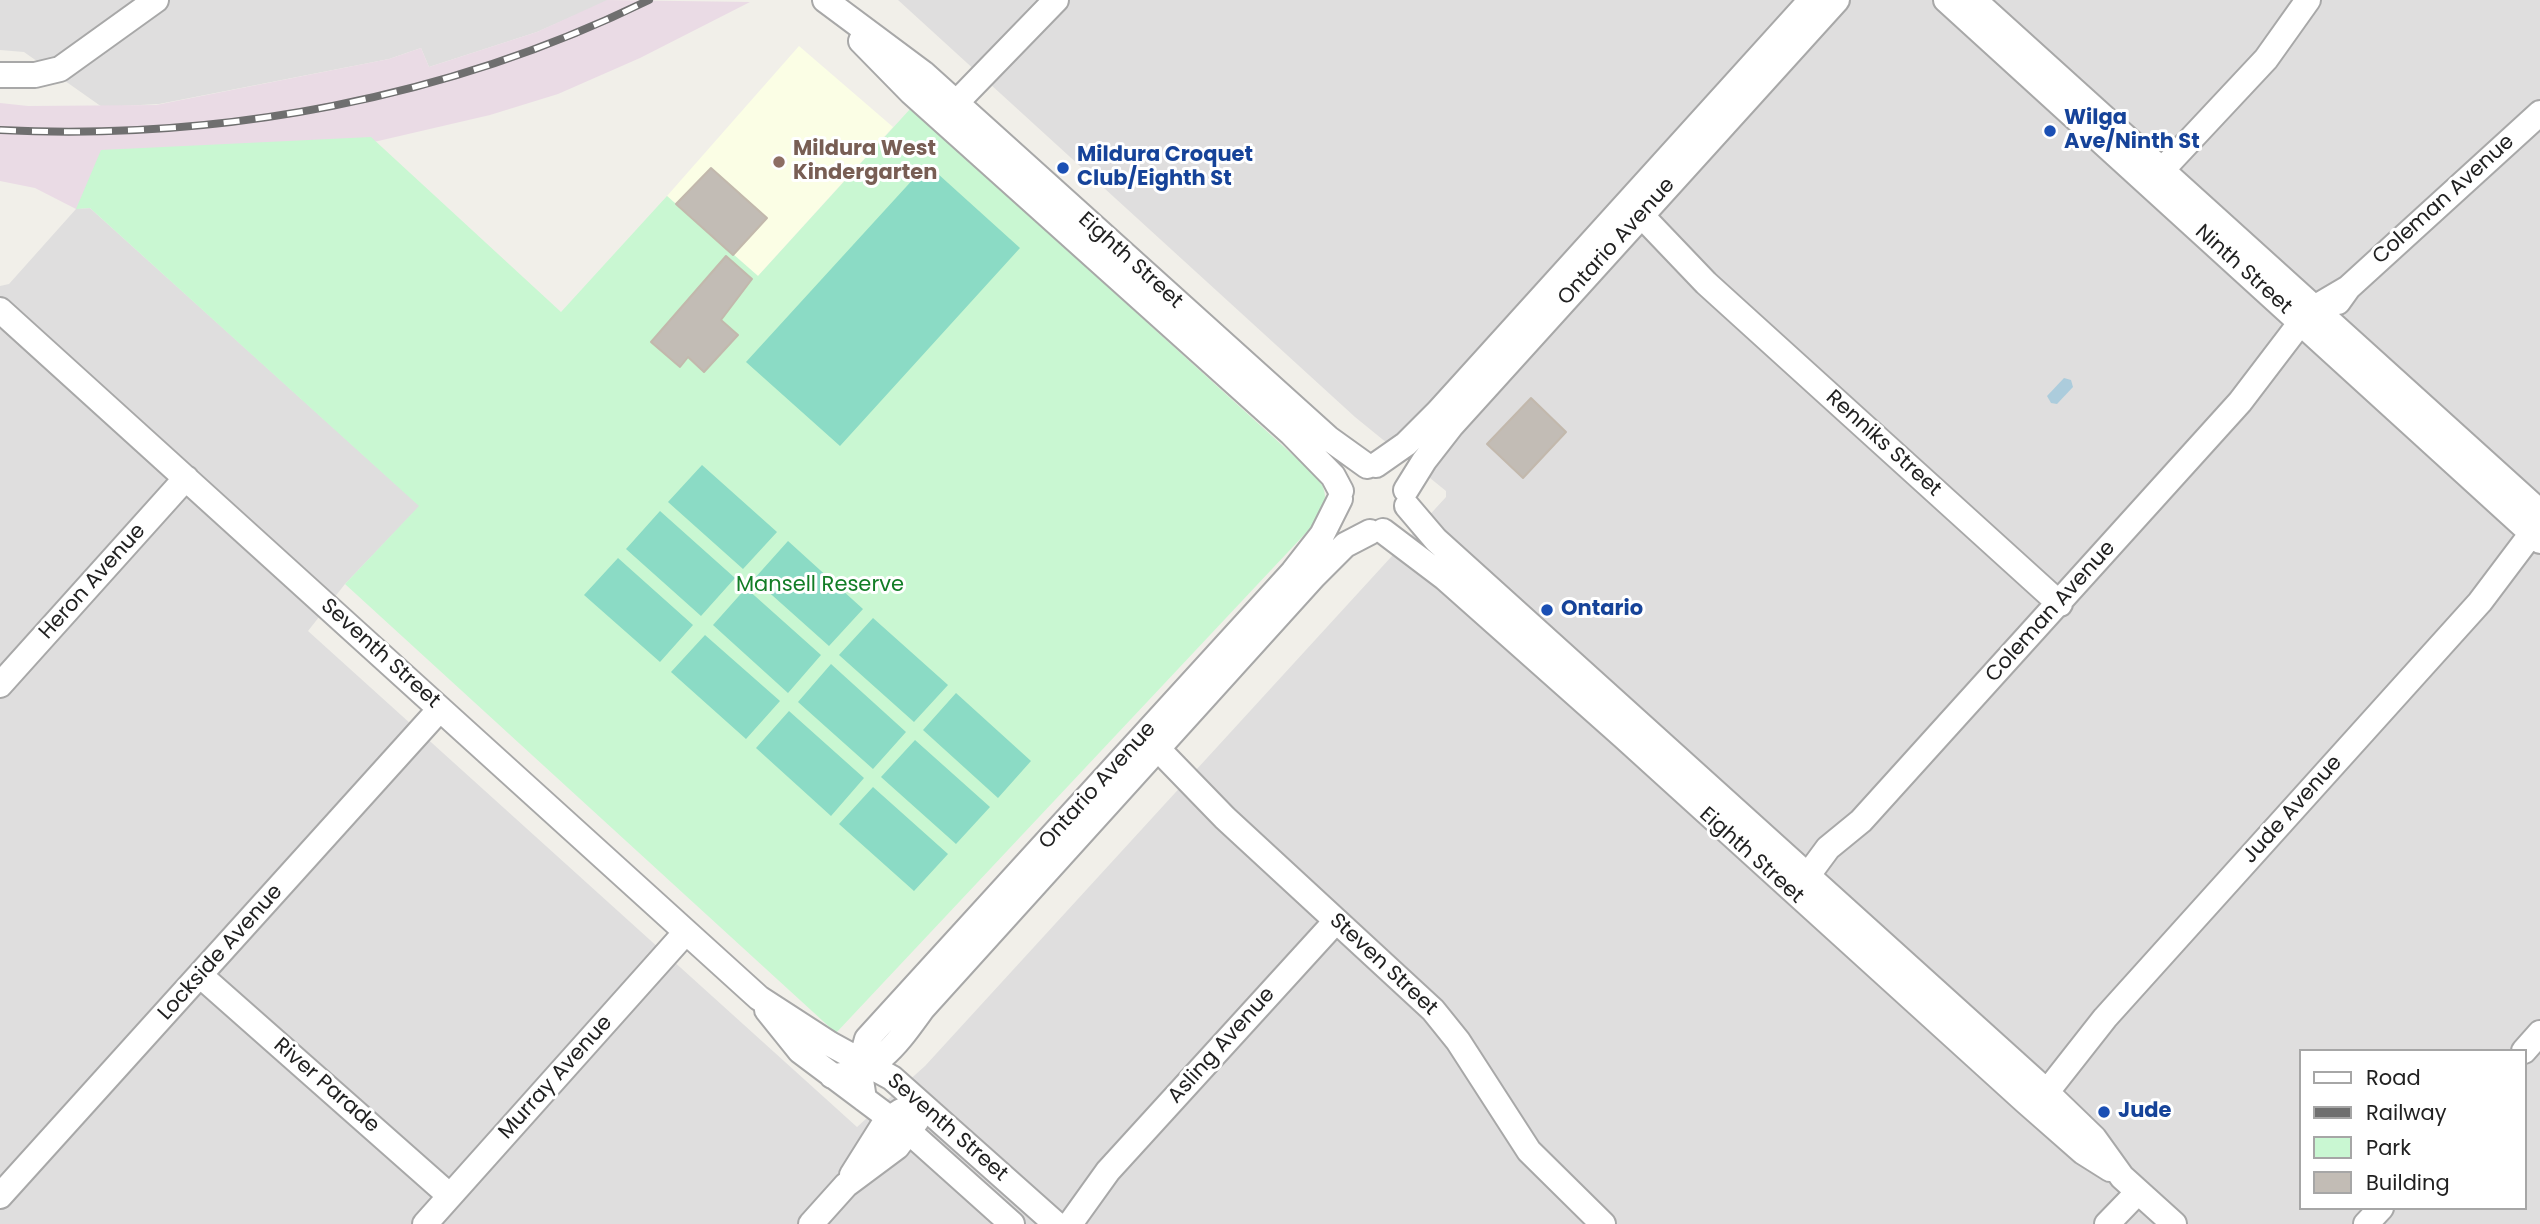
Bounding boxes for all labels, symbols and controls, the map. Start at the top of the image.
place label: Wilga Ave/Ninth St [2064,106,2200,156]
marker: Wilga Ave/Ninth St [2042,123,2058,139]
street label: Coleman Avenue [2368,130,2520,270]
place label: Mildura West Kindergarten [793,137,937,187]
place label: Mildura Croquet Club/Eighth St [1077,143,1253,193]
marker: Mildura West Kindergarten [771,154,787,170]
marker: Mildura Croquet Club/Eighth St [1055,160,1071,176]
street label: Ontario Avenue [1553,173,1681,311]
street label: Eighth Street [1073,208,1187,314]
street label: Ninth Street [2189,220,2297,320]
street label: Renniks Street [1820,386,1946,502]
street label: Heron Avenue [35,519,151,645]
street label: Coleman Avenue [1981,536,2121,688]
park label: Mansell Reserve [736,573,904,599]
street label: Seventh Street [315,594,445,714]
place label: Ontario [1561,597,1643,623]
marker: Ontario [1539,602,1555,618]
street label: Ontario Avenue [1034,717,1162,855]
street label: Jude Avenue [2238,751,2348,869]
street label: Eighth Street [1694,803,1808,909]
street label: Lockside Avenue [153,880,289,1026]
street label: Steven Street [1324,909,1442,1021]
street label: Asling Avenue [1163,983,1281,1109]
street label: Murray Avenue [494,1011,618,1145]
street label: River Parade [268,1033,384,1139]
legend [2298,1049,2526,1210]
text: Road [2366,1063,2421,1092]
street label: Seventh Street [881,1069,1013,1187]
text: Railway [2366,1098,2447,1127]
place label: Jude [2118,1099,2171,1125]
marker: Jude [2096,1104,2112,1120]
text: Park [2366,1133,2411,1162]
text: Building [2366,1168,2450,1197]

